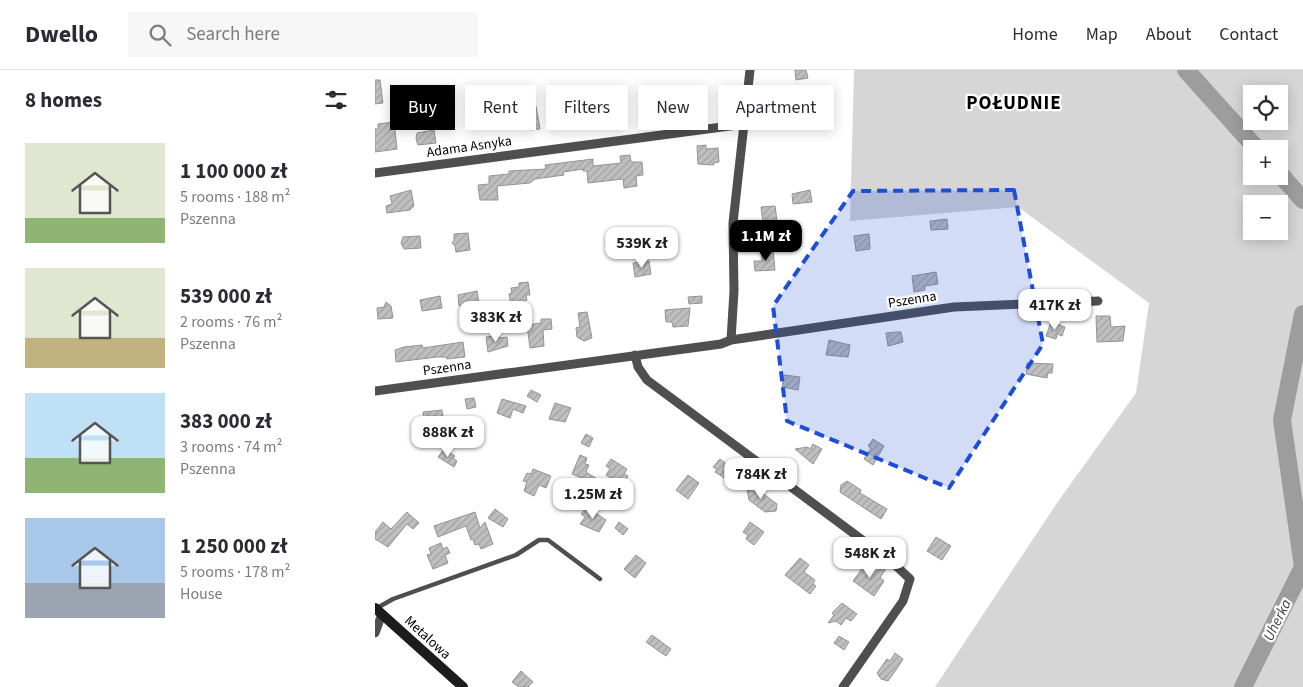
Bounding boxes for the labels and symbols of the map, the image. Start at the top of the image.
district label: POŁUDNIE [966,90,1062,117]
street label: Adama Asnyka [425,131,513,163]
pin: 1.1M zł [720,220,812,262]
pin: 539K zł [596,226,688,269]
street label: Pszenna [887,286,938,314]
pin: 417K zł [1009,288,1101,331]
pin: 383K zł [450,300,542,343]
street label: Pszenna [422,355,473,381]
pin: 888K zł [402,416,494,458]
pin: 784K zł [715,458,807,500]
pin: 1.25M zł [541,478,645,520]
pin: 548K zł [824,536,916,579]
water label: Uherka [1258,596,1297,645]
street label: Metalowa [400,611,455,664]

